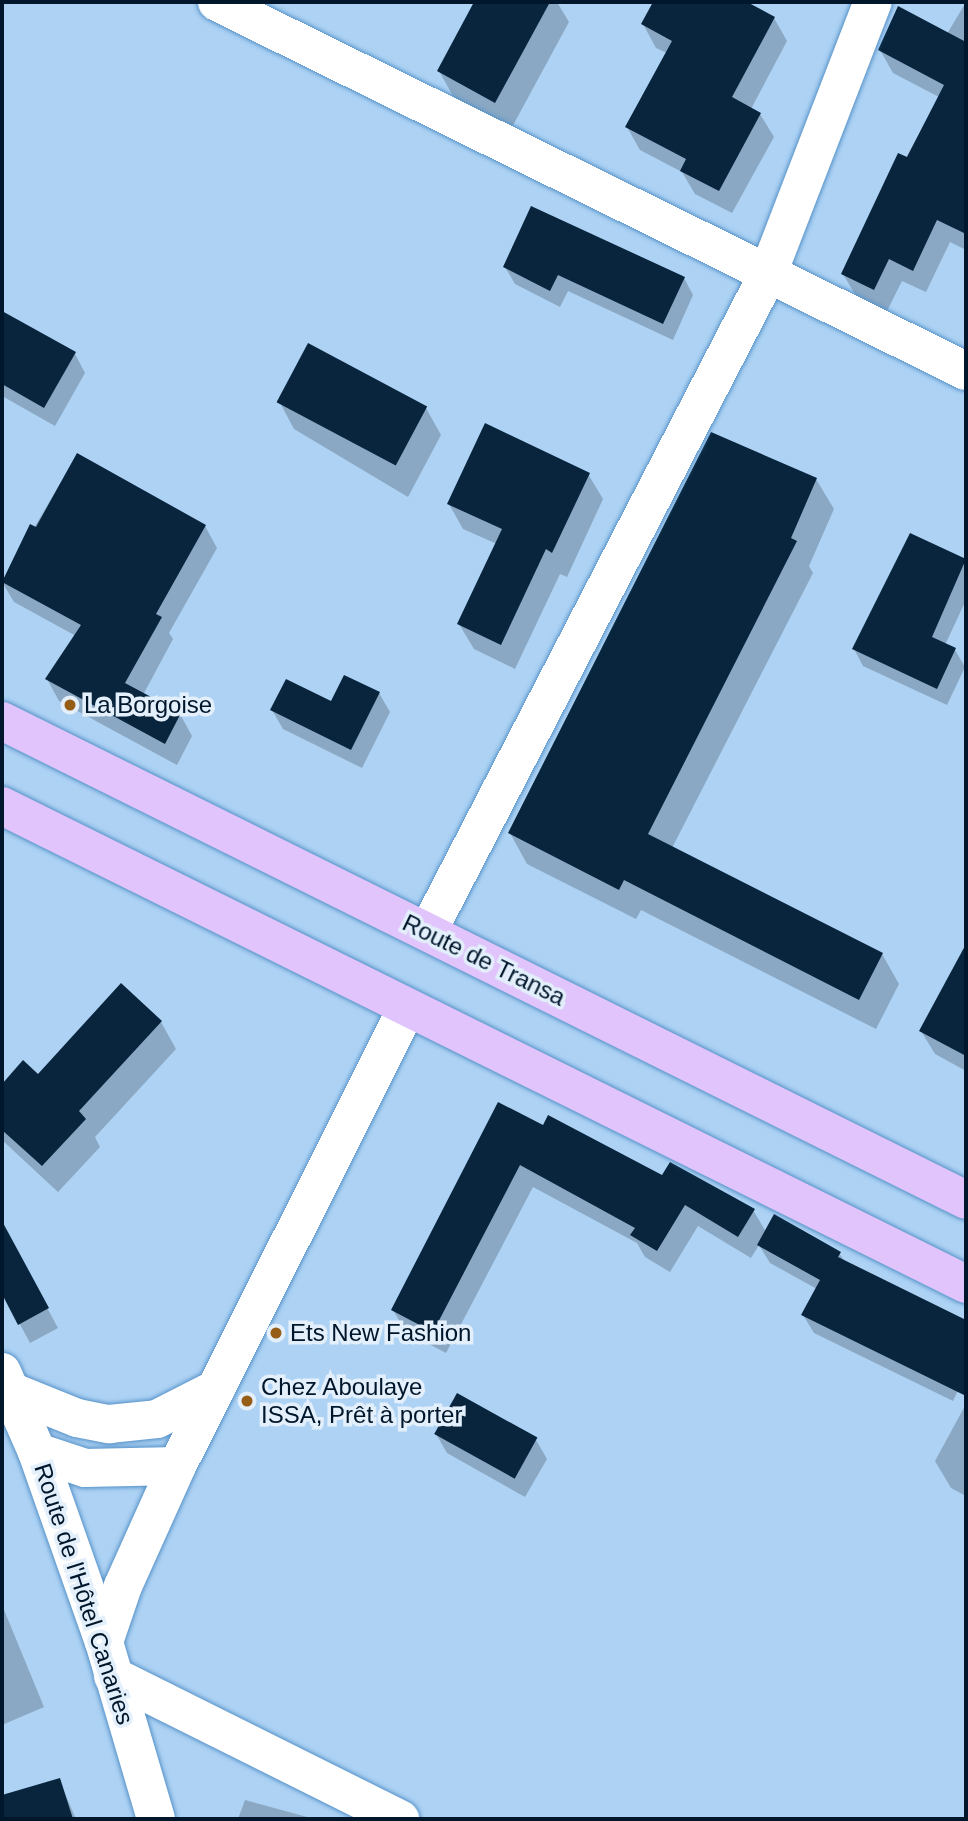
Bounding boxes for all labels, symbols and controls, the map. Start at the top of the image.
place label: La Borgoise [84,691,212,719]
marker: La Borgoise [62,697,78,713]
street label: Route de Transa [398,908,570,1012]
place label: Ets New Fashion [290,1319,471,1347]
marker: Ets New Fashion [268,1325,284,1341]
place label: Chez Aboulaye ISSA, Prêt à porter [261,1373,462,1429]
marker: Chez Aboulaye ISSA, Prêt à porter [239,1393,255,1409]
street label: Route de l'Hôtel Canaries [28,1460,140,1728]

